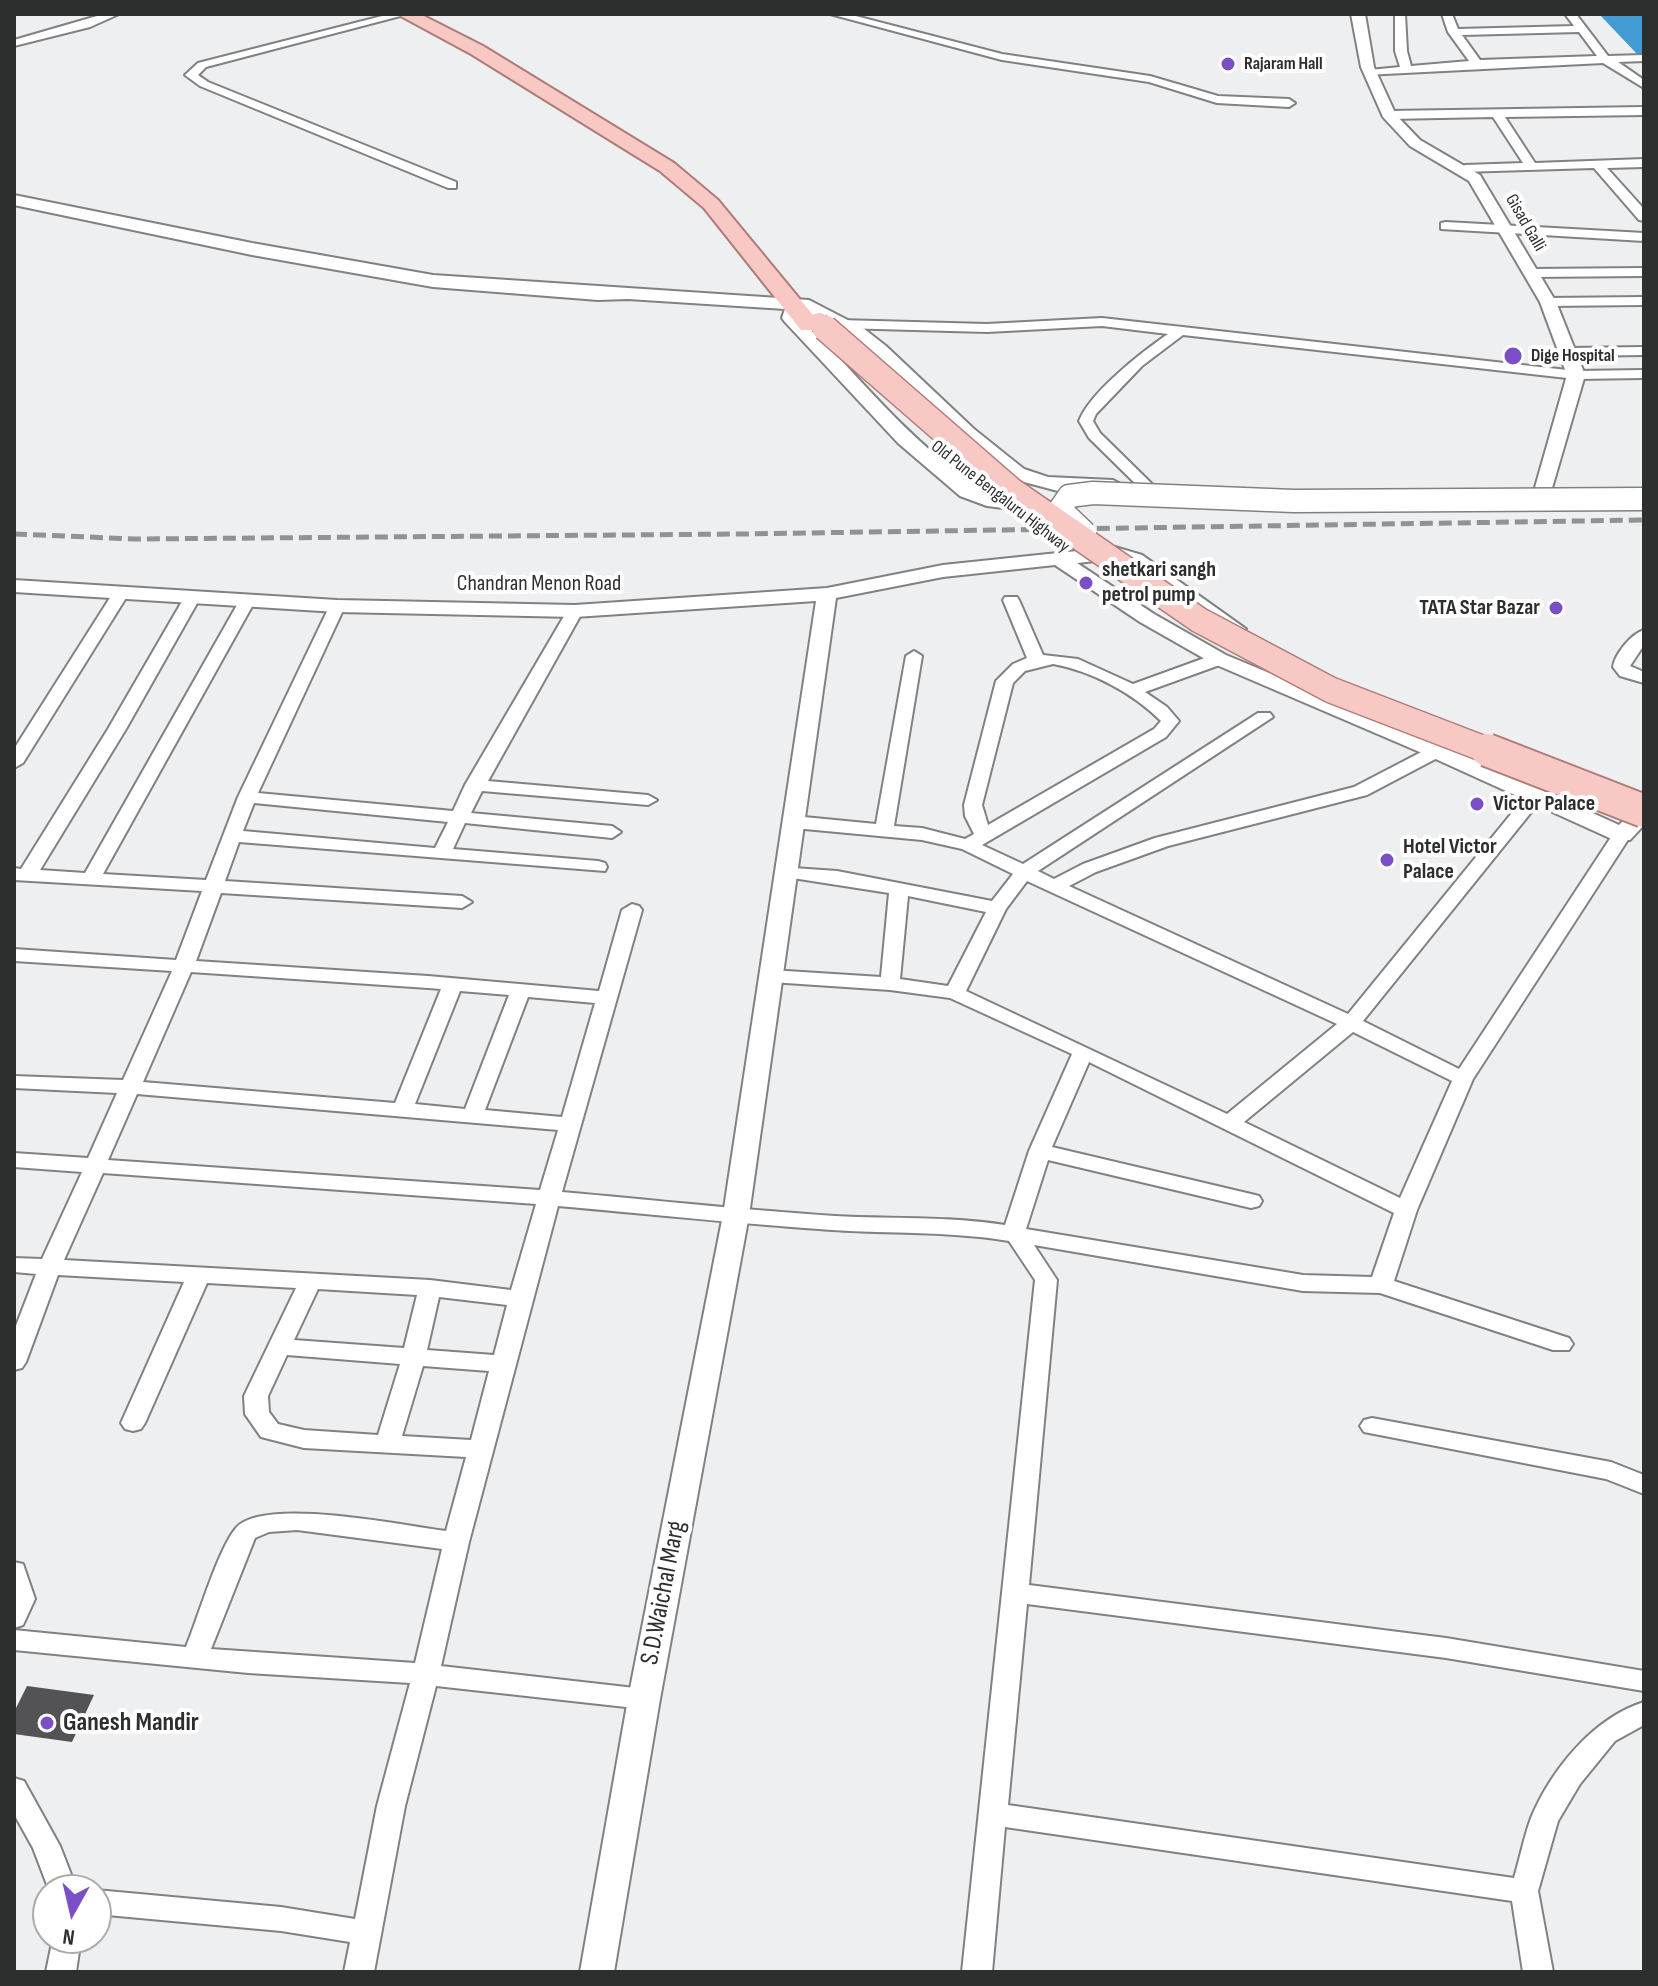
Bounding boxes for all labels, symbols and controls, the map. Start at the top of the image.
place label: Rajaram Hall [1244,53,1323,75]
marker: Rajaram Hall [1219,55,1237,73]
street label: Gisad Galli [1500,191,1550,255]
marker: Dige Hospital [1502,345,1524,367]
place label: Dige Hospital [1531,345,1615,367]
street label: Old Pune Bengaluru Highway [926,436,1074,558]
place label: shetkari sangh petrol pump [1102,557,1216,608]
street label: Chandran Menon Road [457,571,621,597]
marker: shetkari sangh petrol pump [1077,574,1095,592]
place label: TATA Star Bazar [1419,595,1540,621]
marker: TATA Star Bazar [1547,599,1565,617]
place label: Victor Palace [1493,791,1595,817]
marker: Victor Palace [1468,795,1486,813]
place label: Hotel Victor Palace [1403,834,1497,886]
marker: Hotel Victor Palace [1378,851,1396,869]
street label: S.D.Waichal Marg [635,1518,693,1668]
place label: Ganesh Mandir [63,1707,199,1739]
marker: Ganesh Mandir [38,1714,56,1732]
north arrow [32,1874,112,1954]
text: N [61,1922,77,1950]

